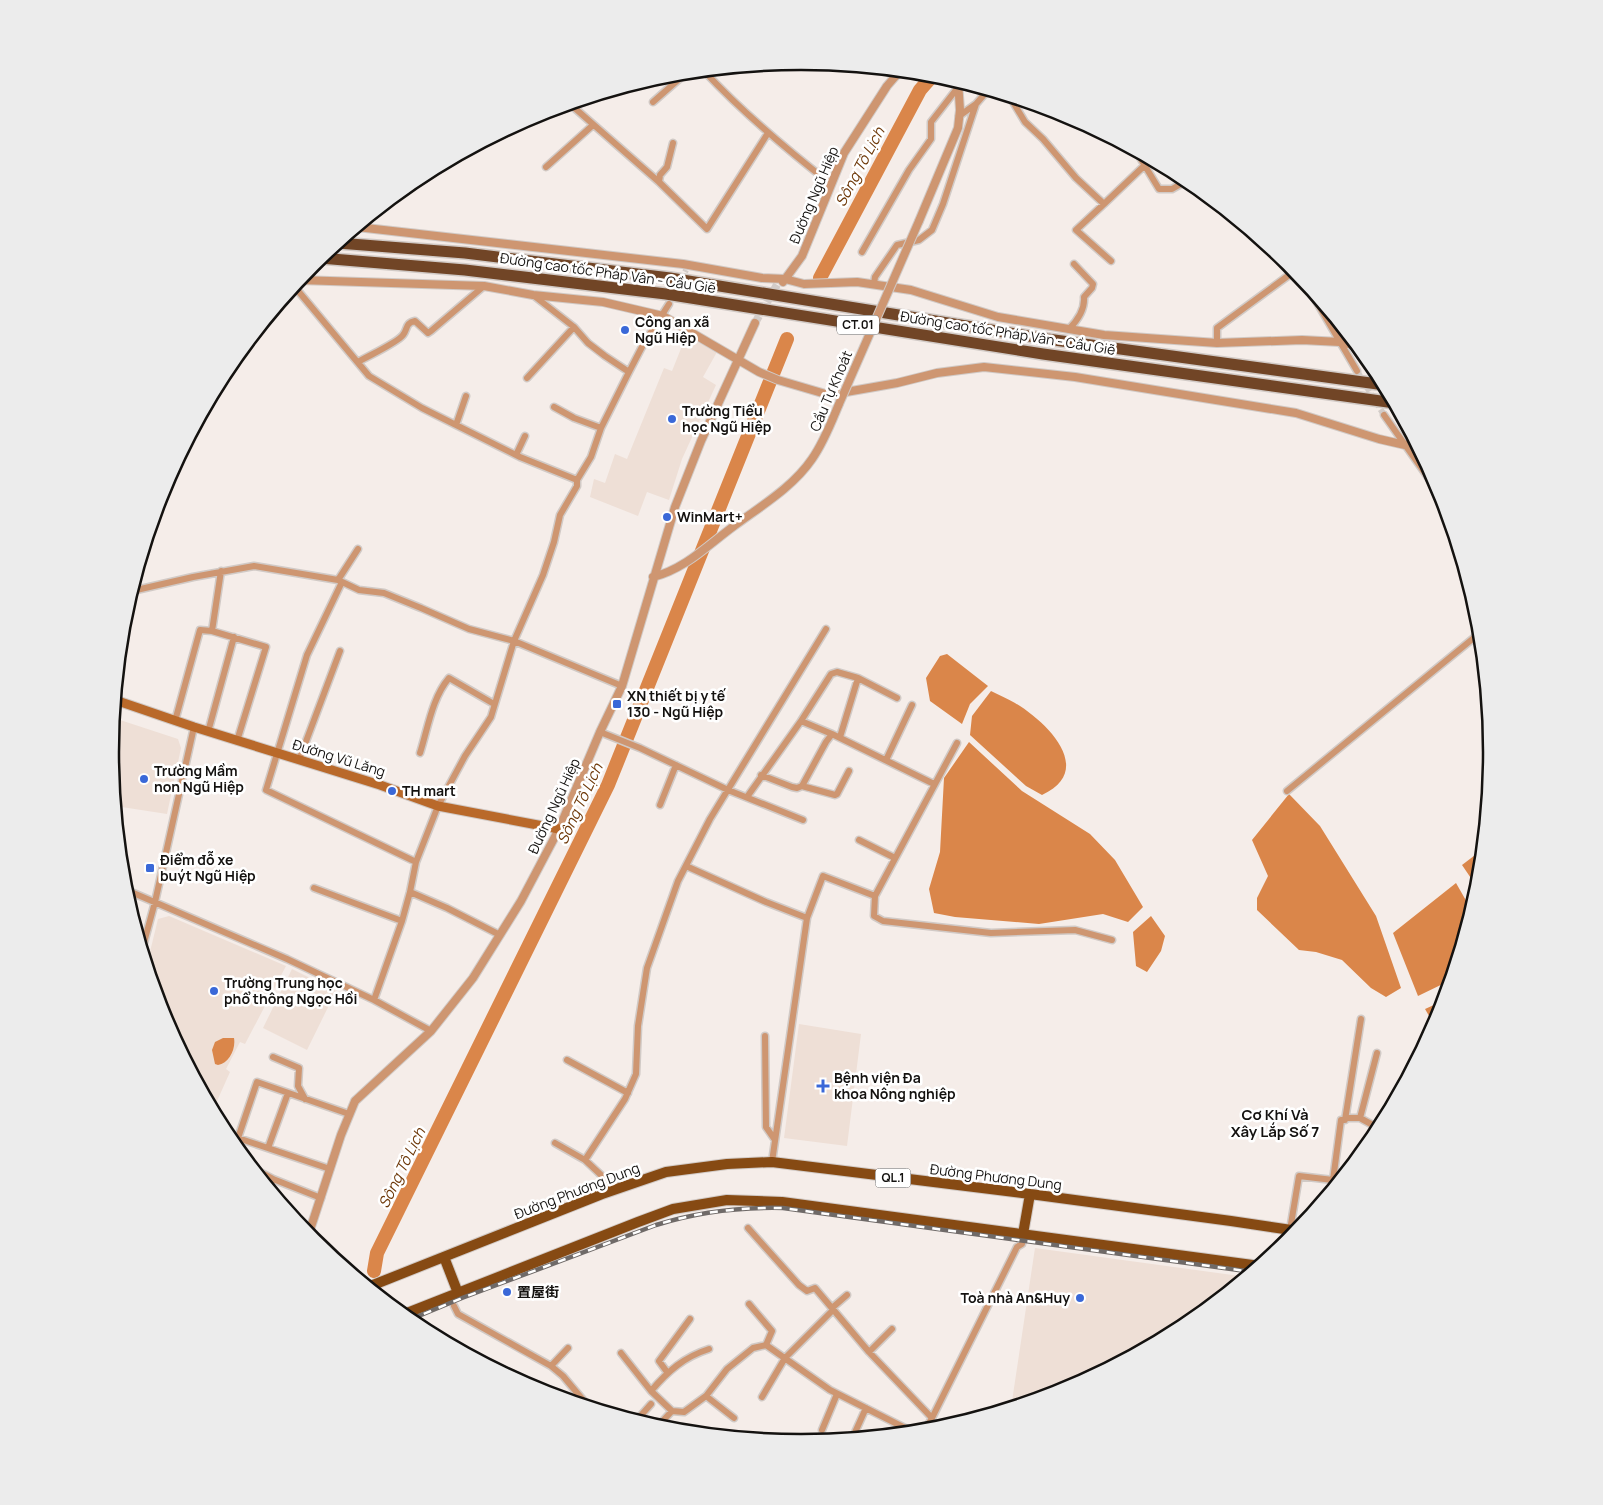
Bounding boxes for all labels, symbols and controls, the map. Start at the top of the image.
water label: Sông Tô Lịch [830,123,890,210]
street label: Đường Ngũ Hiệp [785,143,843,246]
street label: Đường cao tốc Pháp Vân - Cầu Giẽ [499,248,717,297]
street label: Đường cao tốc Pháp Vân - Cầu Giẽ [899,306,1117,359]
place label: Công an xã Ngũ Hiệp [635,312,709,347]
road number: CT.01 [837,316,879,334]
marker: Công an xã Ngũ Hiệp [619,324,631,336]
street label: Cầu Tự Khoát [805,347,856,434]
place label: Trường Tiểu học Ngũ Hiệp [682,401,772,436]
marker: Trường Tiểu học Ngũ Hiệp [666,413,678,425]
place label: WinMart+ [677,507,743,526]
marker: WinMart+ [661,511,673,523]
place label: XN thiết bị y tế 130 - Ngũ Hiệp [627,686,727,721]
marker: XN thiết bị y tế 130 - Ngũ Hiệp [611,698,623,710]
street label: Đường Vũ Lăng [290,734,388,781]
street label: Đường Ngũ Hiệp [523,755,584,857]
water label: Sông Tô Lịch [552,759,608,848]
place label: Trường Mầm non Ngũ Hiệp [154,761,244,796]
marker: Trường Mầm non Ngũ Hiệp [138,773,150,785]
place label: TH mart [402,781,456,800]
marker: TH mart [386,785,398,797]
place label: Điểm đỗ xe buýt Ngũ Hiệp [160,850,256,885]
marker: Điểm đỗ xe buýt Ngũ Hiệp [144,862,156,874]
place label: Trường Trung học phổ thông Ngọc Hồi [224,973,357,1008]
marker: Trường Trung học phổ thông Ngọc Hồi [208,985,220,997]
place label: Bệnh viện Đa khoa Nông nghiệp [834,1068,956,1103]
marker: Bệnh viện Đa khoa Nông nghiệp [816,1079,830,1093]
district label: Cơ Khí Và Xây Lắp Số 7 [1231,1104,1319,1142]
water label: Sông Tô Lịch [373,1123,431,1211]
street label: Đường Phương Dung [511,1158,642,1223]
street label: Đường Phương Dung [929,1159,1063,1194]
road number: QL.1 [876,1168,910,1188]
place label: 置屋街 [517,1282,559,1301]
marker: 置屋街 [501,1286,513,1298]
place label: Toà nhà An&Huy [961,1288,1070,1307]
marker: Toà nhà An&Huy [1074,1292,1086,1304]

